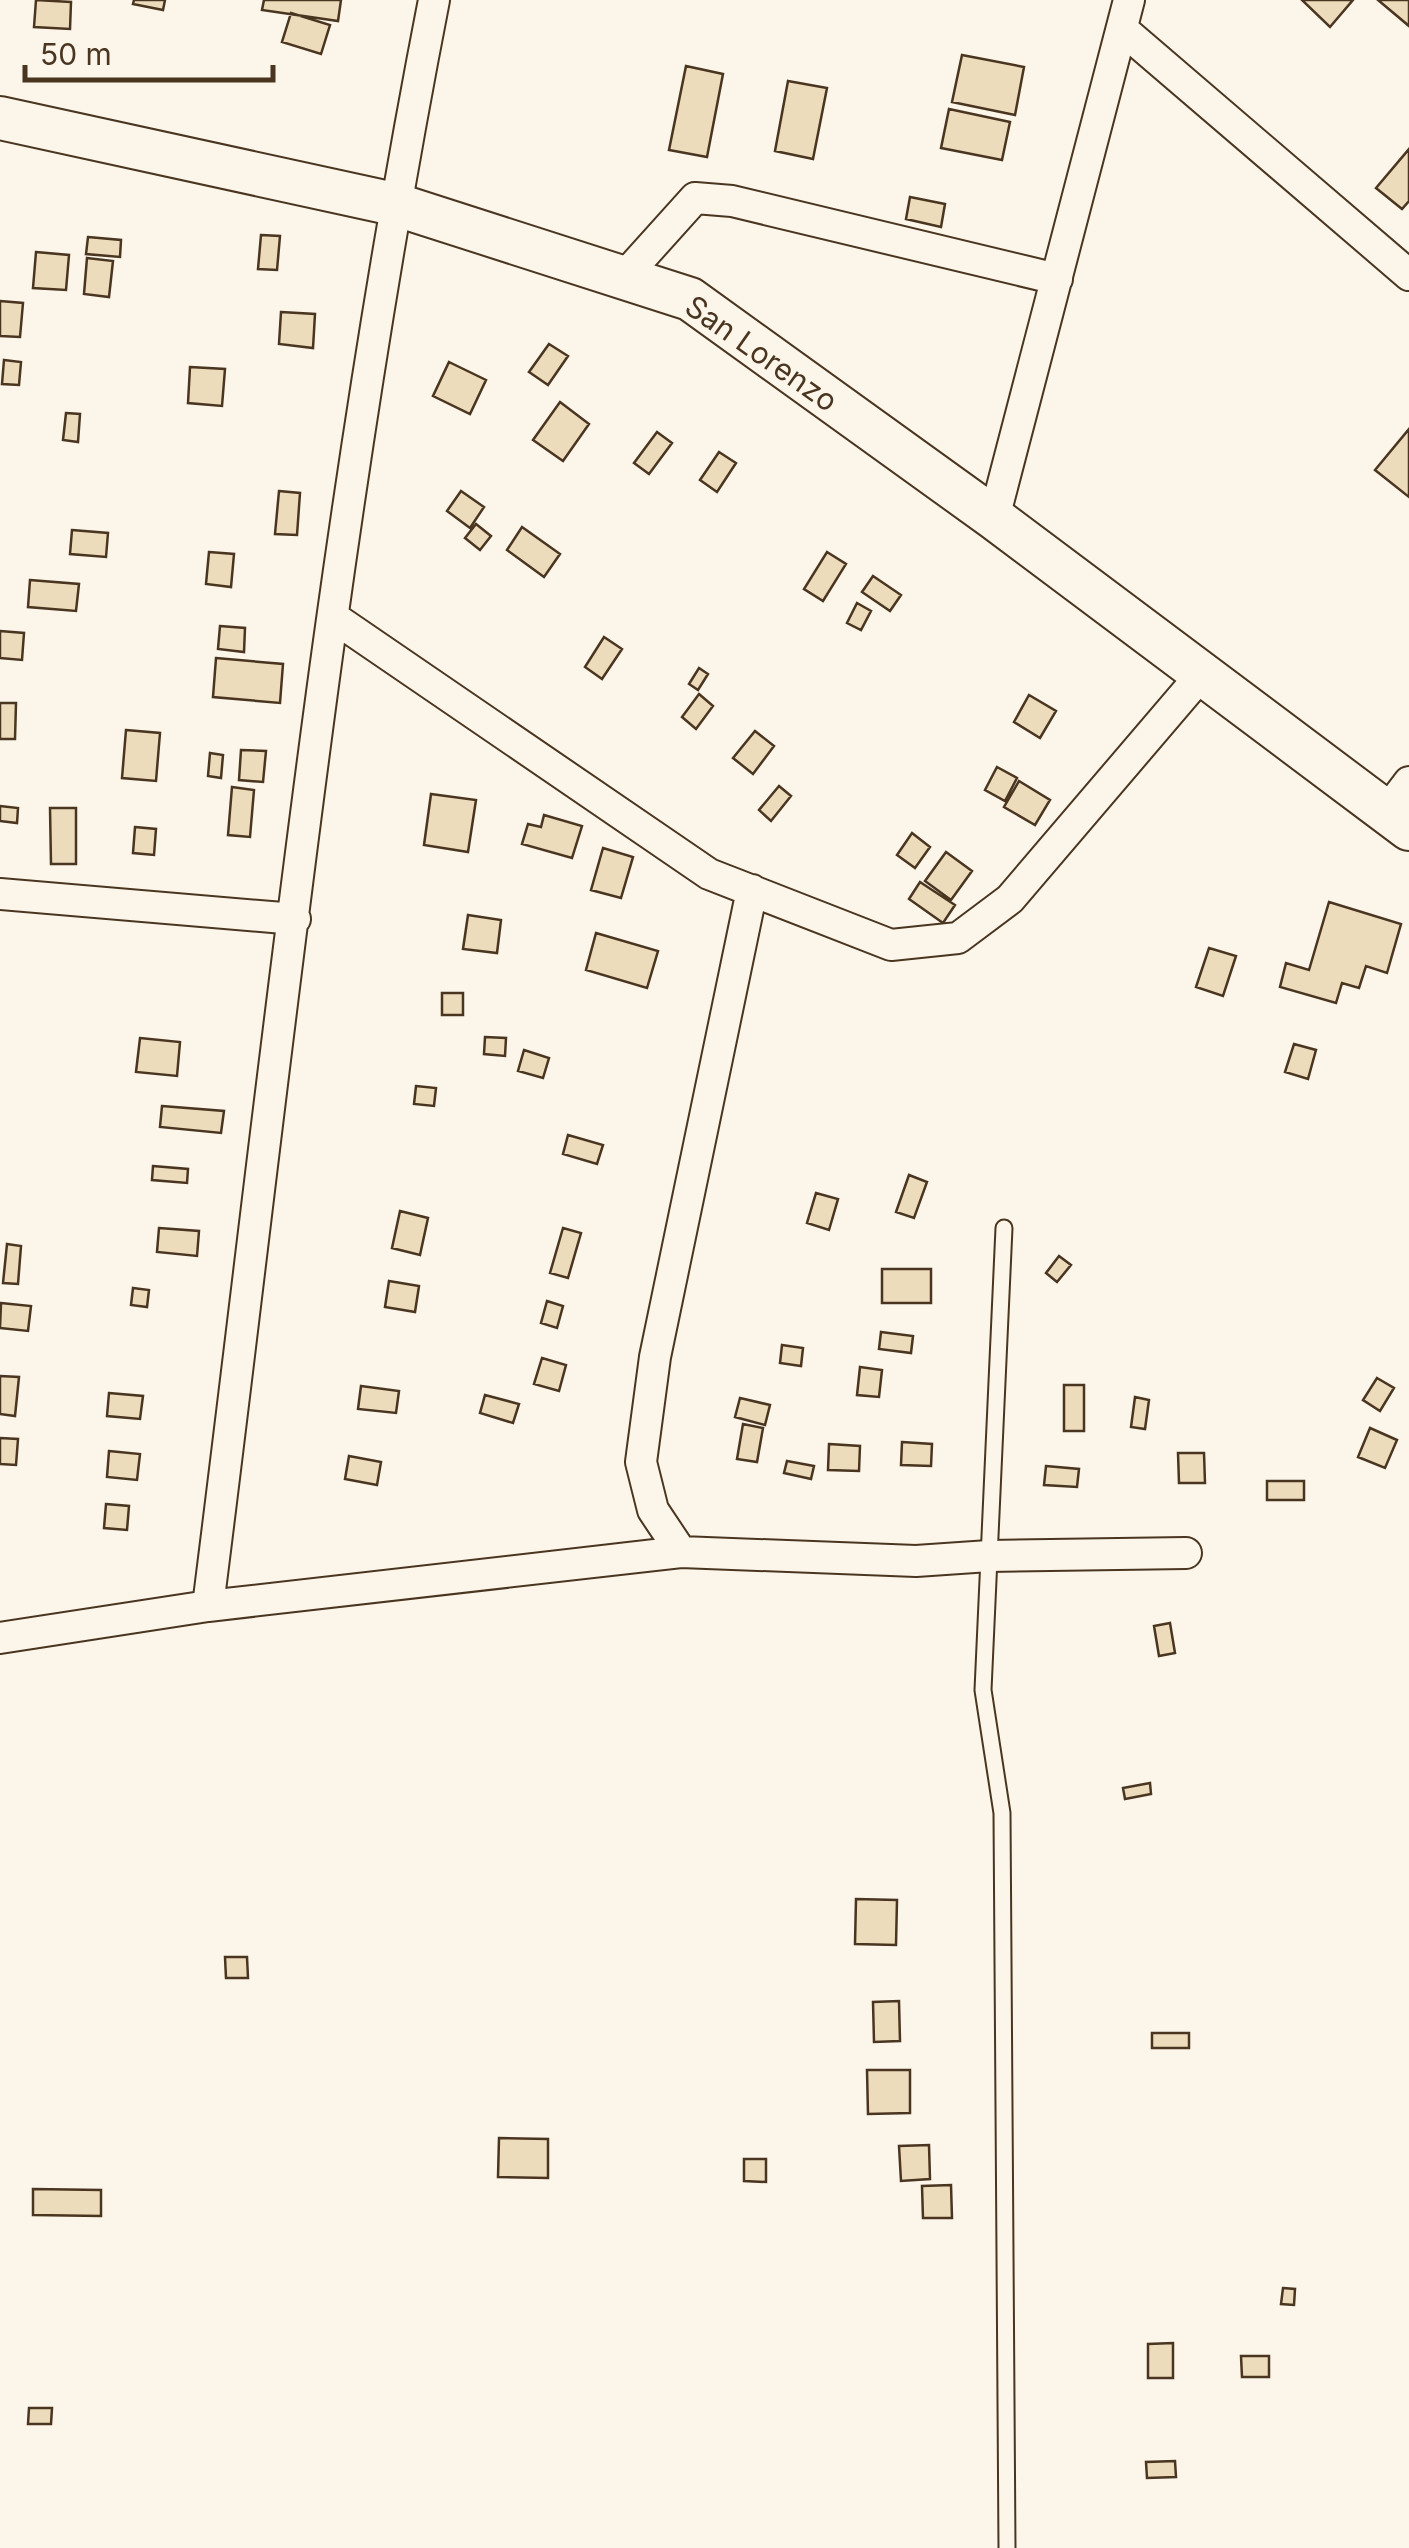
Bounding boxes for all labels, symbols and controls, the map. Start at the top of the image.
scale bar [25,20,272,82]
text: 50 m [40,36,112,72]
street label: San Lorenzo [679,288,845,419]

